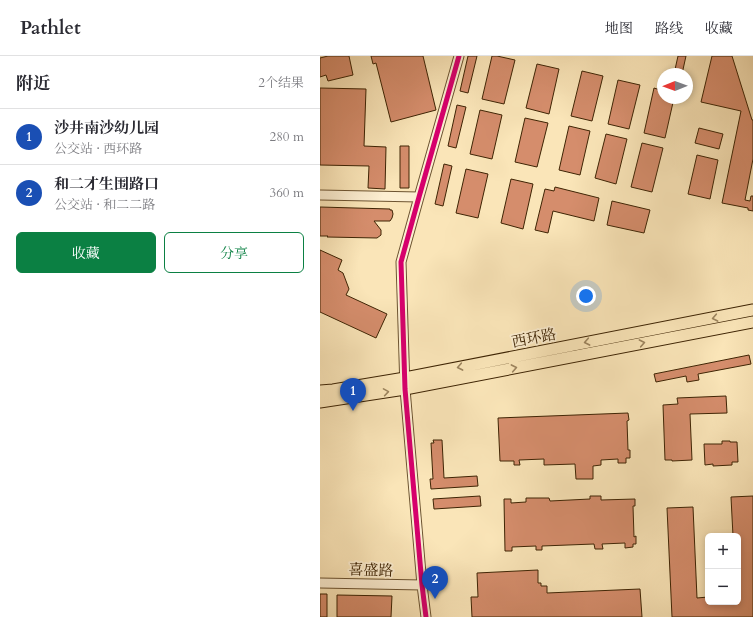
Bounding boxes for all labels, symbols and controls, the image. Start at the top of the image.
text: Pathlet [20,15,81,41]
text: 地图 [605,19,633,38]
text: 路线 [655,19,683,38]
text: 收藏 [705,19,733,38]
north arrow [657,68,693,104]
text: 附近 [16,72,50,95]
text: 2个结果 [258,74,304,92]
text: 沙井南沙幼儿园 [54,118,159,138]
text: 1 [26,128,32,146]
text: 280 m [270,128,304,146]
text: 公交站 · 西环路 [54,140,142,158]
text: 和二才生围路口 [54,174,159,194]
text: 2 [26,184,32,202]
text: 360 m [270,184,304,202]
text: 公交站 · 和二二路 [54,196,155,214]
button: 收藏 [16,232,156,273]
button: 分享 [164,232,304,273]
your location [576,286,596,306]
one-way arrow [712,313,718,321]
street label: 西环路 [510,324,558,352]
one-way arrow [584,338,590,346]
one-way arrow [638,340,645,348]
one-way arrow [456,363,463,371]
one-way arrow [511,364,517,373]
pin: 1 [340,378,366,411]
one-way arrow [383,388,389,397]
map controls [705,533,741,605]
button: + [705,533,741,569]
street label: 喜盛路 [348,559,394,581]
pin: 2 [422,566,448,599]
button: − [705,569,741,605]

